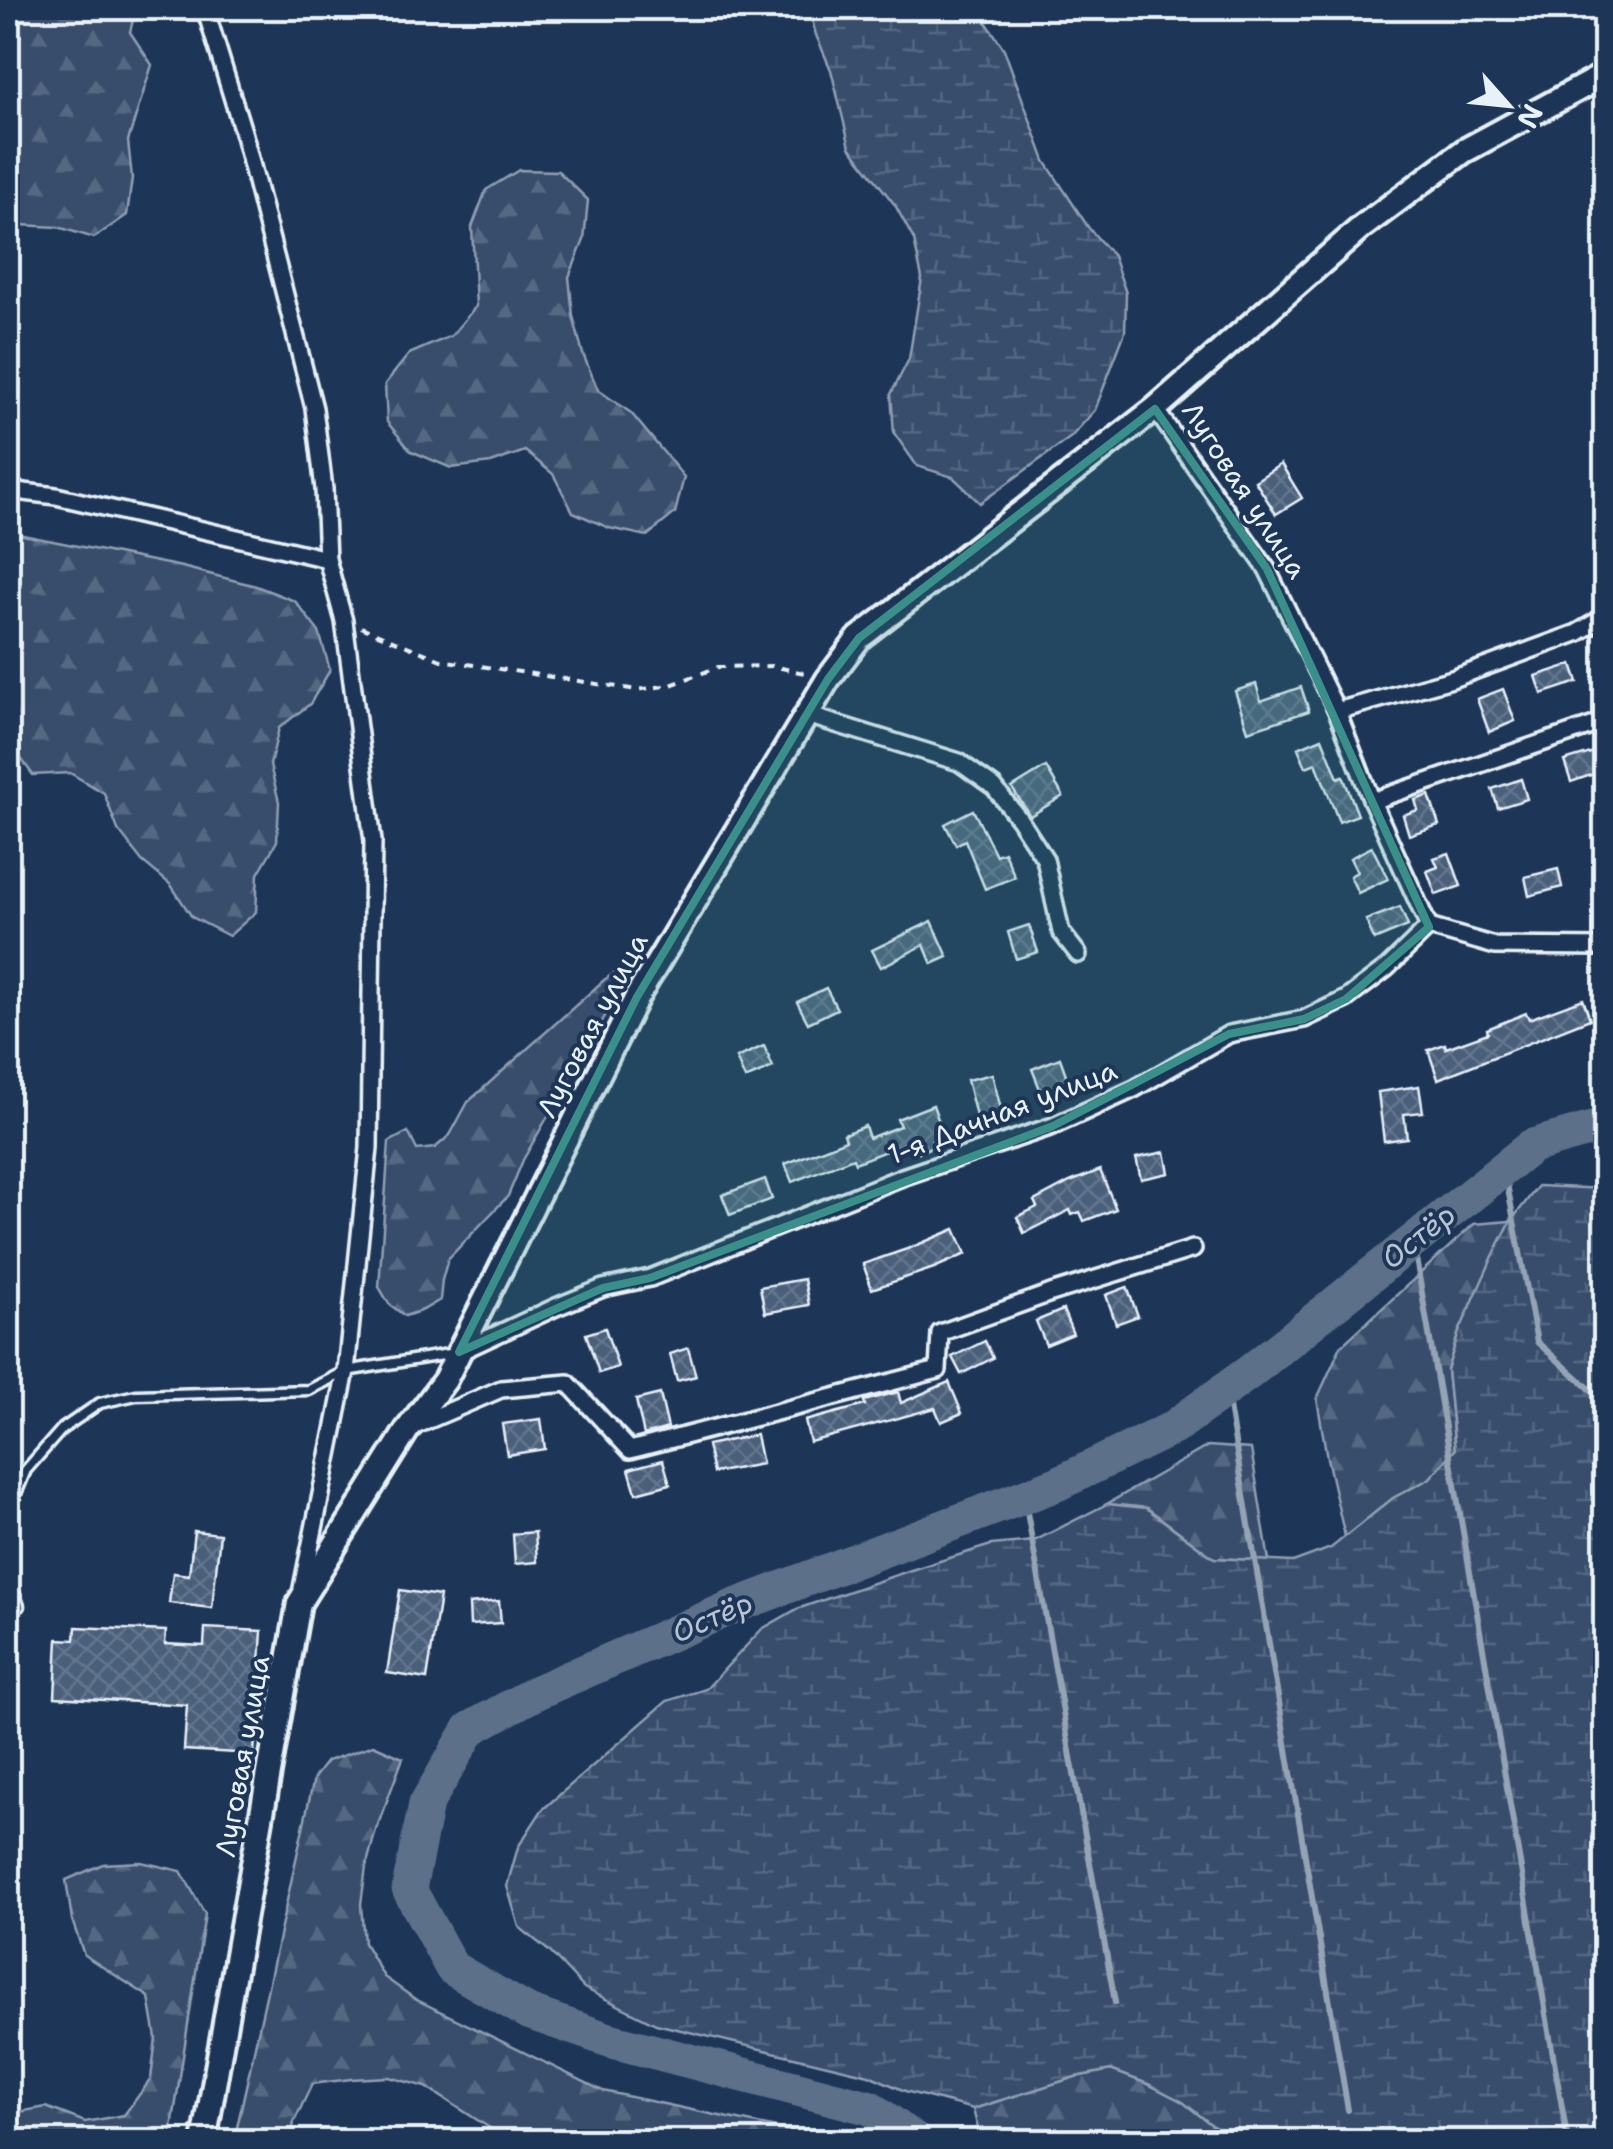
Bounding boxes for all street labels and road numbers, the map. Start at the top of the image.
street label: Луговая улица [1174,394,1316,586]
street label: Луговая улица [527,926,657,1124]
street label: 1-я Дачная улица [882,1051,1122,1173]
street label: Луговая улица [206,1652,278,1860]

